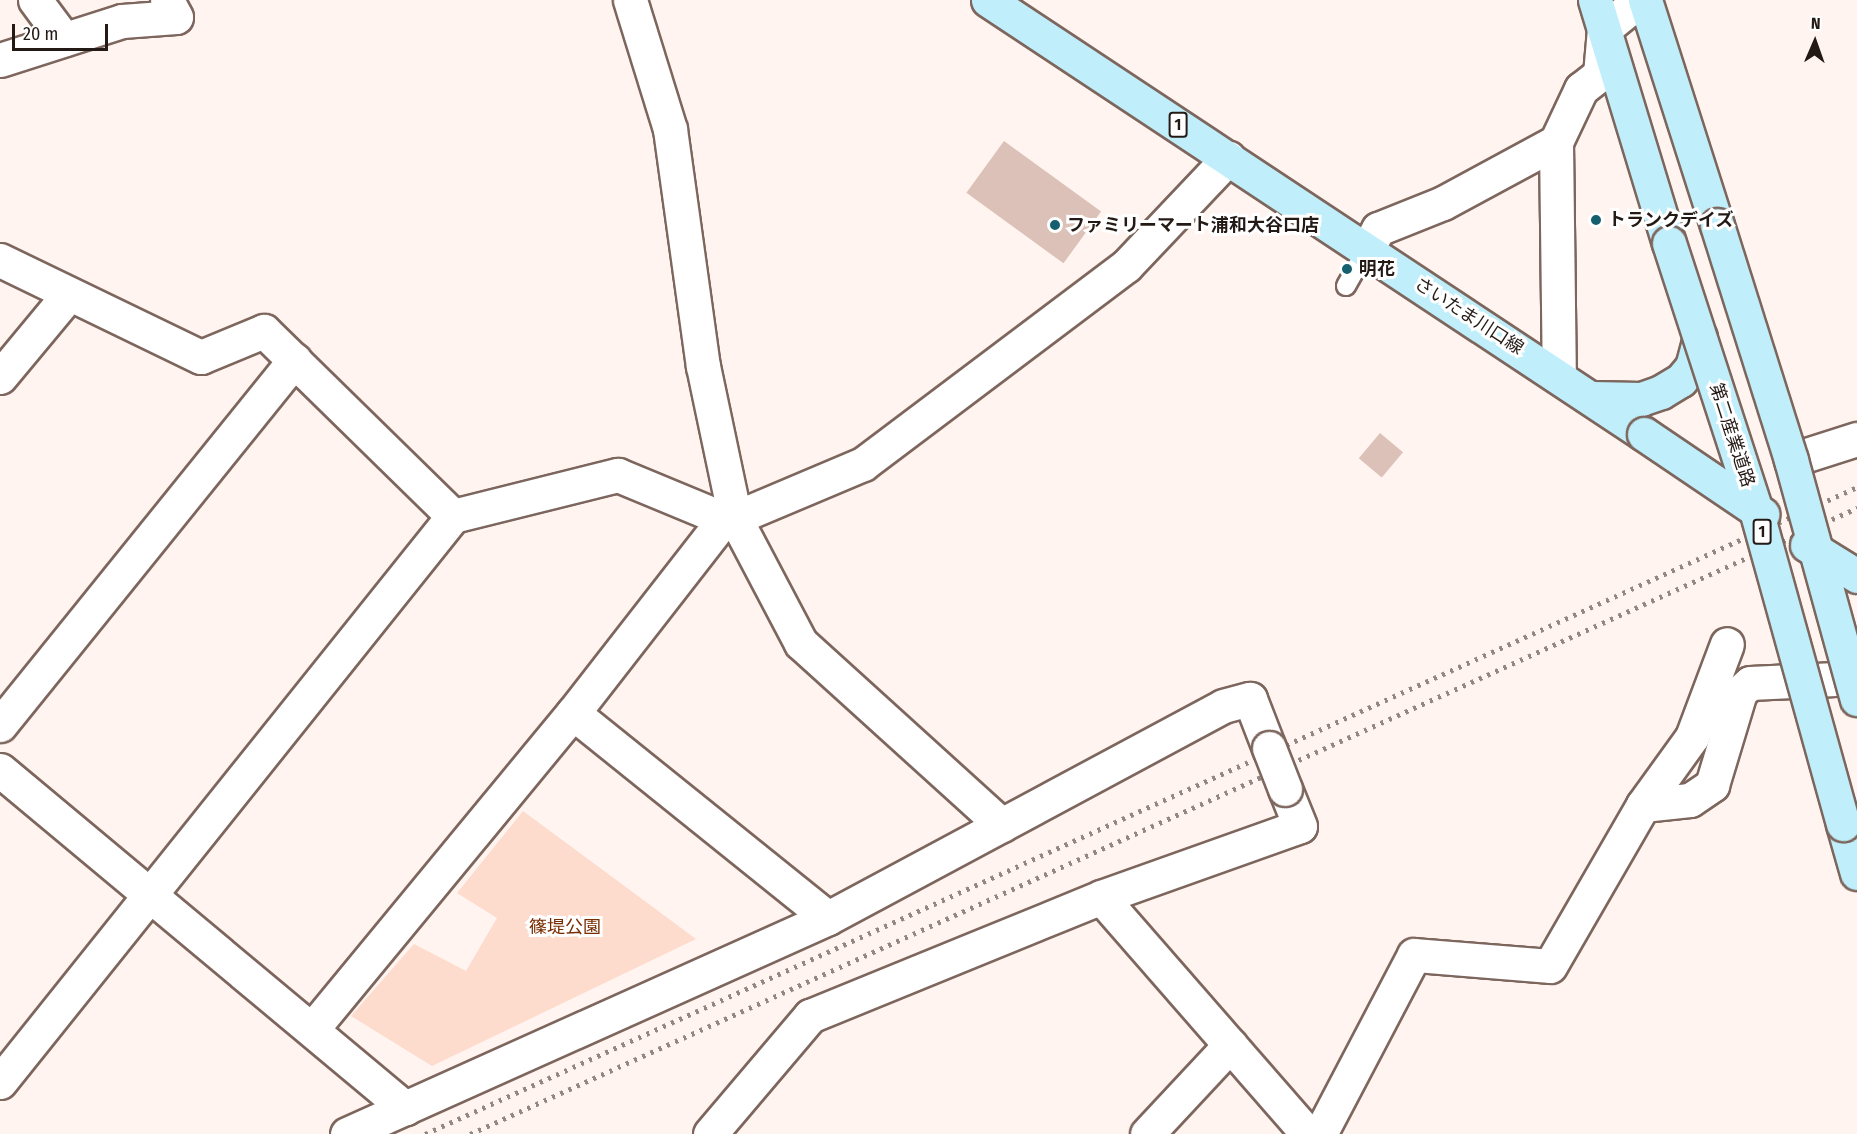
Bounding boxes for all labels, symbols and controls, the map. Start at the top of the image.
scale bar [15,12,111,50]
north arrow [1785,12,1845,72]
text: N [1811,14,1821,33]
text: 20 m [23,23,58,45]
road number: 1 [1168,112,1188,138]
place label: トランクデイズ [1608,209,1734,231]
marker: トランクデイズ [1589,213,1603,227]
place label: ファミリーマート浦和大谷口店 [1067,214,1319,236]
marker: ファミリーマート浦和大谷口店 [1048,218,1062,232]
place label: 明花 [1359,258,1395,280]
marker: 明花 [1340,262,1354,276]
street label: さいたま川口線 [1410,273,1528,359]
street label: 第二産業道路 [1705,380,1759,490]
road number: 1 [1752,519,1772,545]
park label: 篠堤公園 [529,916,601,938]

